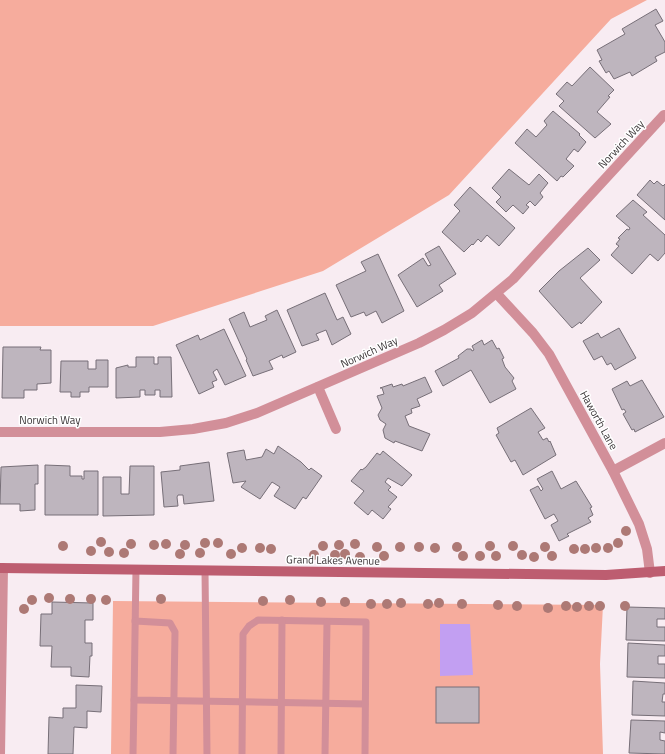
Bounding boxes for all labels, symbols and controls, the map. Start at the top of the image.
street label: Norwich Way [594,116,648,172]
street label: Norwich Way [338,332,401,372]
street label: Haworth Lane [576,388,622,453]
street label: Norwich Way [19,412,81,428]
street label: Grand Lakes Avenue [286,551,380,569]

